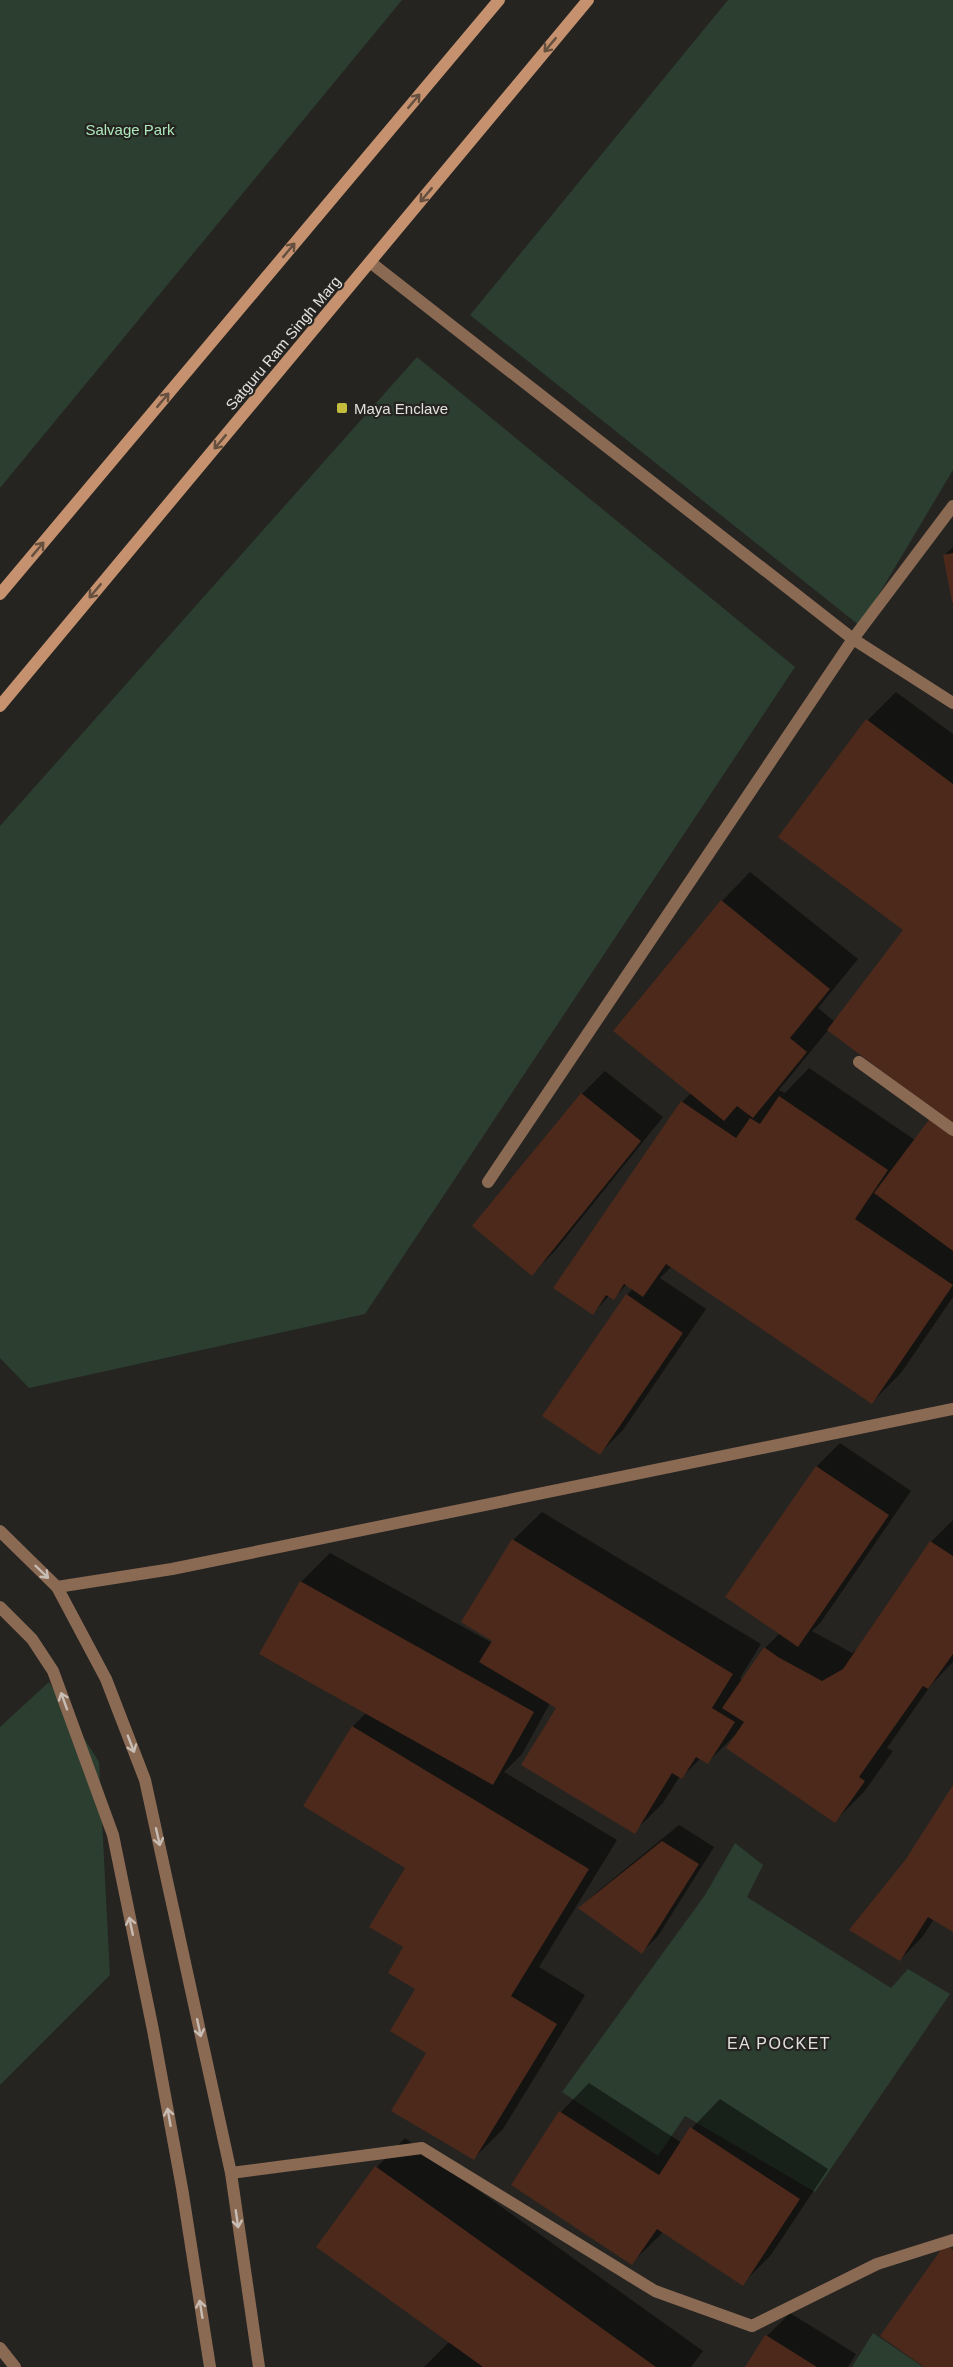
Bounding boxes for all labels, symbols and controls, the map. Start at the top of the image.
one-way arrow [544,37,557,53]
one-way arrow [407,94,421,109]
park label: Salvage Park [85,121,175,138]
one-way arrow [419,187,432,203]
one-way arrow [282,242,295,258]
street label: Satguru Ram Singh Marg [222,273,344,413]
one-way arrow [156,393,170,408]
place label: Maya Enclave [354,400,448,417]
marker: Maya Enclave [335,401,349,415]
one-way arrow [214,434,227,450]
one-way arrow [31,541,44,557]
one-way arrow [89,583,102,599]
one-way arrow [35,1565,50,1579]
one-way arrow [58,1692,69,1711]
one-way arrow [126,1734,137,1752]
one-way arrow [153,1827,164,1846]
one-way arrow [125,1916,136,1936]
one-way arrow [194,2018,206,2037]
district label: EA POCKET [727,2035,831,2052]
one-way arrow [163,2107,174,2127]
one-way arrow [232,2208,243,2228]
one-way arrow [195,2300,206,2320]

